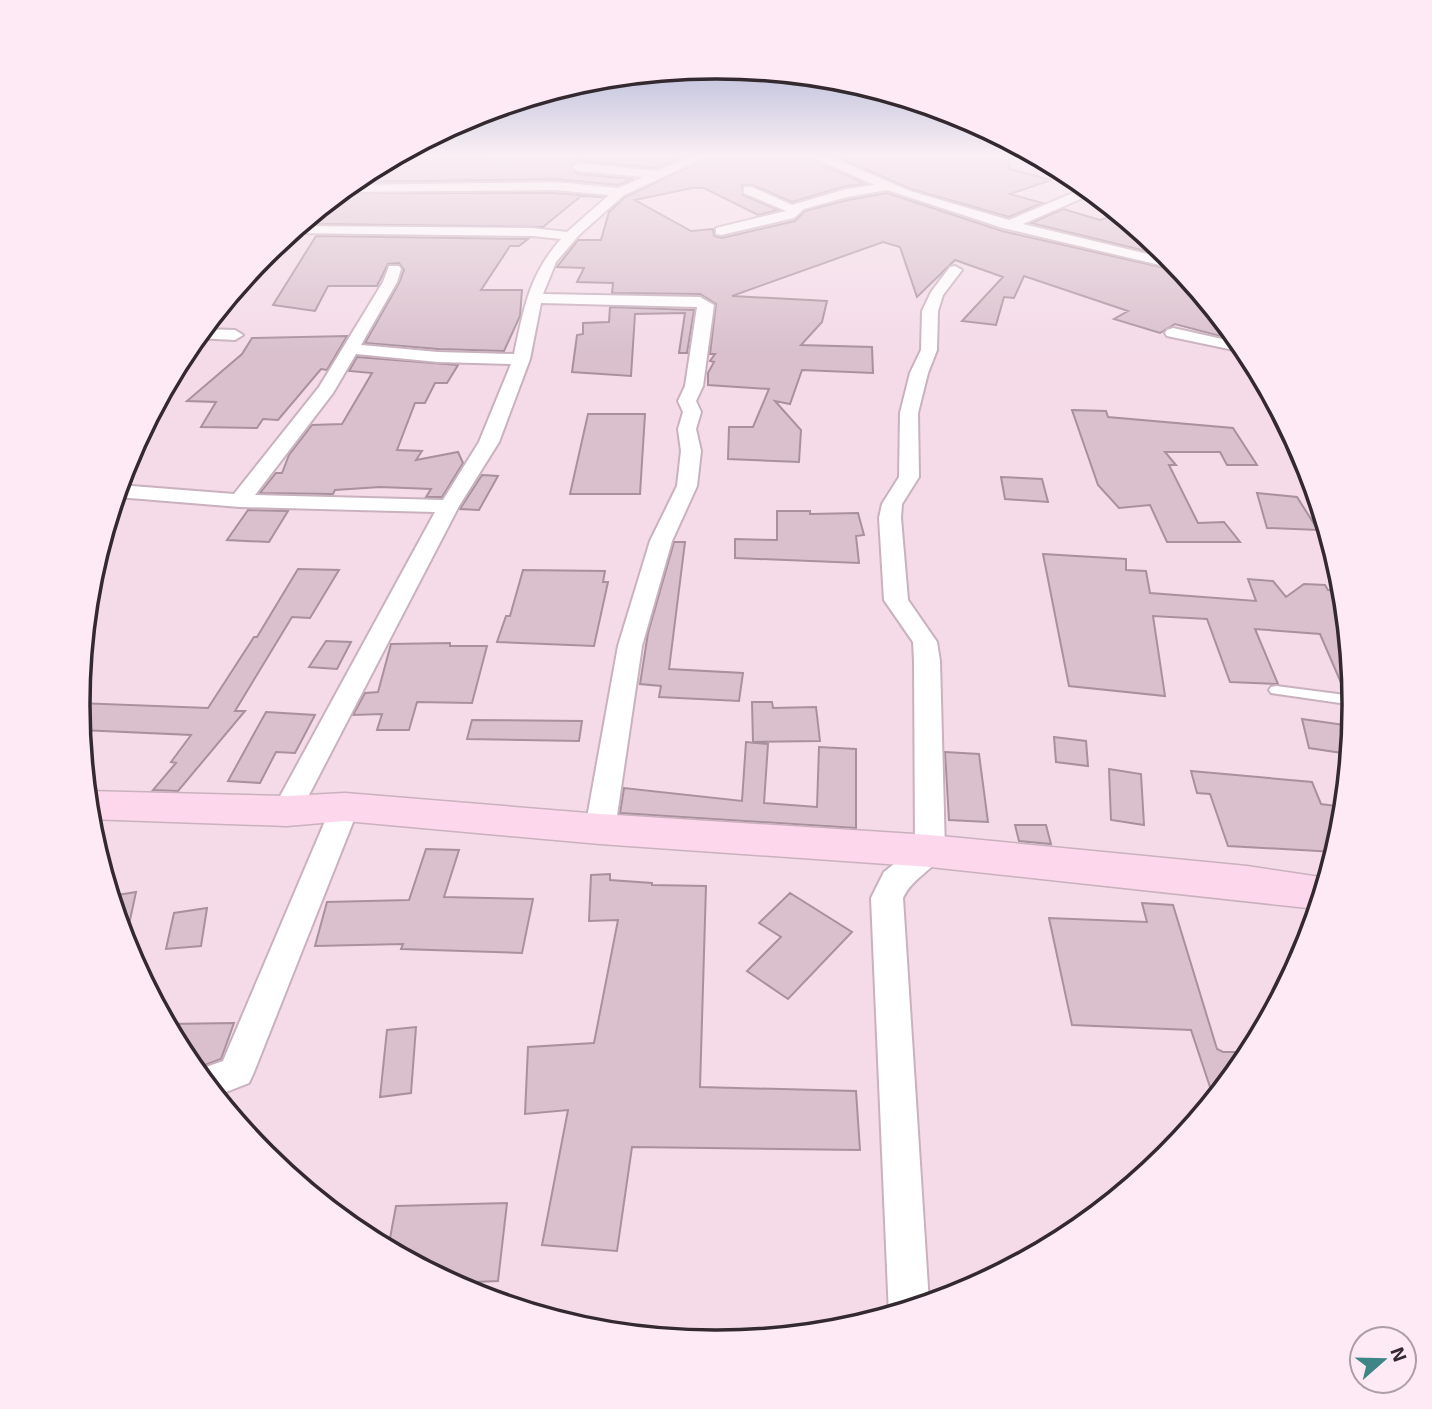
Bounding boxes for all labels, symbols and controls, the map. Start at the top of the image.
north arrow [1348,1325,1418,1395]
text: N [1386,1344,1413,1364]

